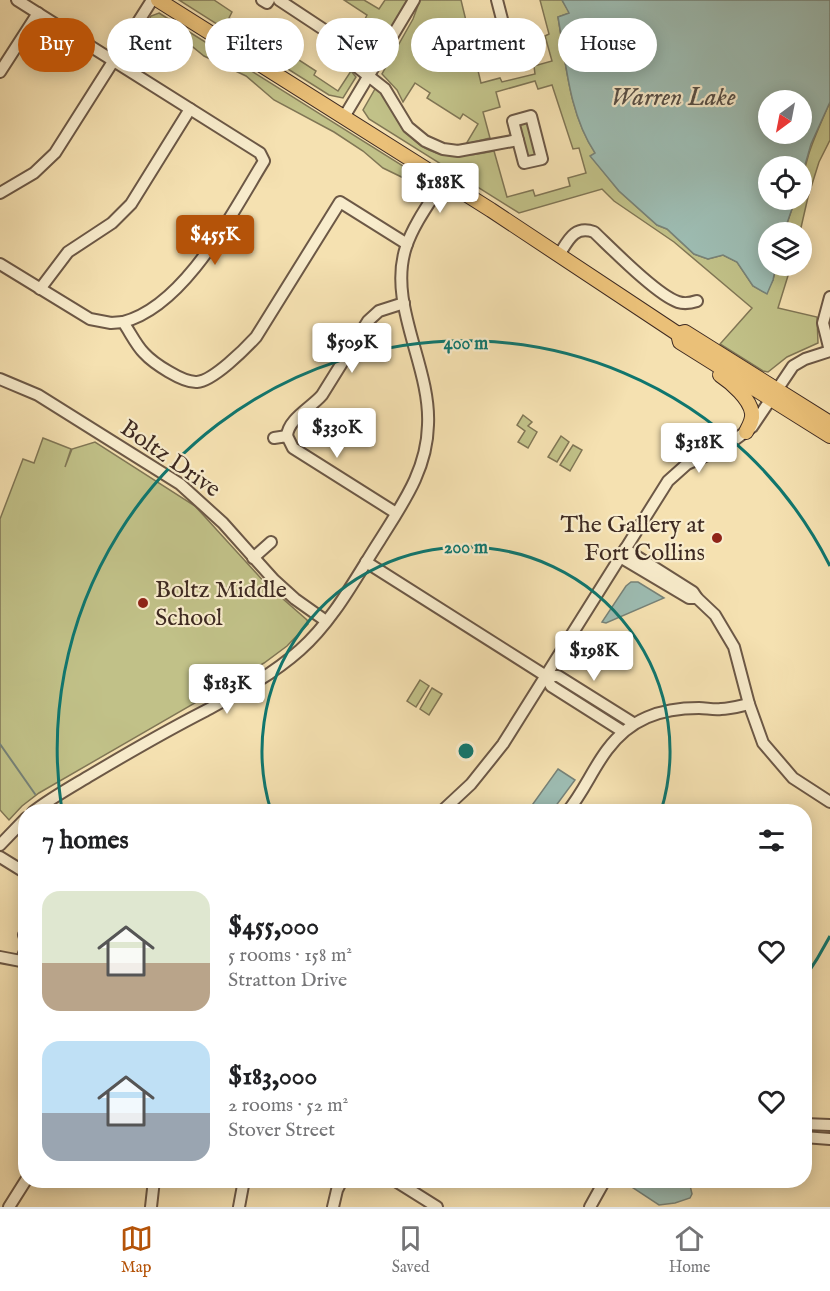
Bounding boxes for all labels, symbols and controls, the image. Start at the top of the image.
chip: Buy [18,18,95,72]
chip: Rent [107,18,193,72]
chip: Filters [205,18,304,72]
chip: New [316,18,399,72]
chip: Apartment [411,18,546,72]
chip: House [558,18,657,72]
water label: Warren Lake [610,81,736,114]
north arrow [758,90,812,144]
map controls [758,90,812,276]
button: locate [758,156,812,210]
pin: $188K [398,163,482,214]
text: $188K [416,170,464,195]
pin: $455K [173,215,257,266]
text: $455K [190,222,240,247]
button: layers [758,222,812,276]
pin: $509K [310,323,394,374]
text: $509K [326,330,378,355]
text: 400 m [444,333,488,356]
pin: $330K [295,408,379,459]
street label: Boltz Drive [114,413,226,505]
text: $330K [312,415,362,440]
pin: $318K [657,423,741,474]
text: $318K [675,430,723,455]
place label: The Gallery at Fort Collins [560,510,705,569]
marker: The Gallery at Fort Collins [710,531,724,545]
text: 200 m [444,537,488,560]
place label: Boltz Middle School [155,575,287,634]
marker: Boltz Middle School [136,596,150,610]
pin: $198K [552,631,636,682]
text: $198K [569,638,619,663]
pin: $183K [185,664,269,715]
text: $183K [203,671,251,696]
centre of rings [456,741,476,761]
text: 7 homes [42,824,129,857]
icon: filters [755,824,788,857]
text: $455,000 [228,910,319,943]
icon: home [90,915,162,987]
icon: heart [755,935,788,968]
text: 5 rooms · 158 m² [228,943,352,968]
text: Stratton Drive [228,968,347,993]
text: $183,000 [228,1060,317,1093]
icon: home [90,1065,162,1137]
icon: heart [755,1085,788,1118]
text: 2 rooms · 52 m² [228,1093,348,1118]
text: Stover Street [228,1118,335,1143]
tab: Map [120,1222,153,1278]
tab: Saved [392,1222,430,1278]
tab: Home [669,1222,710,1278]

